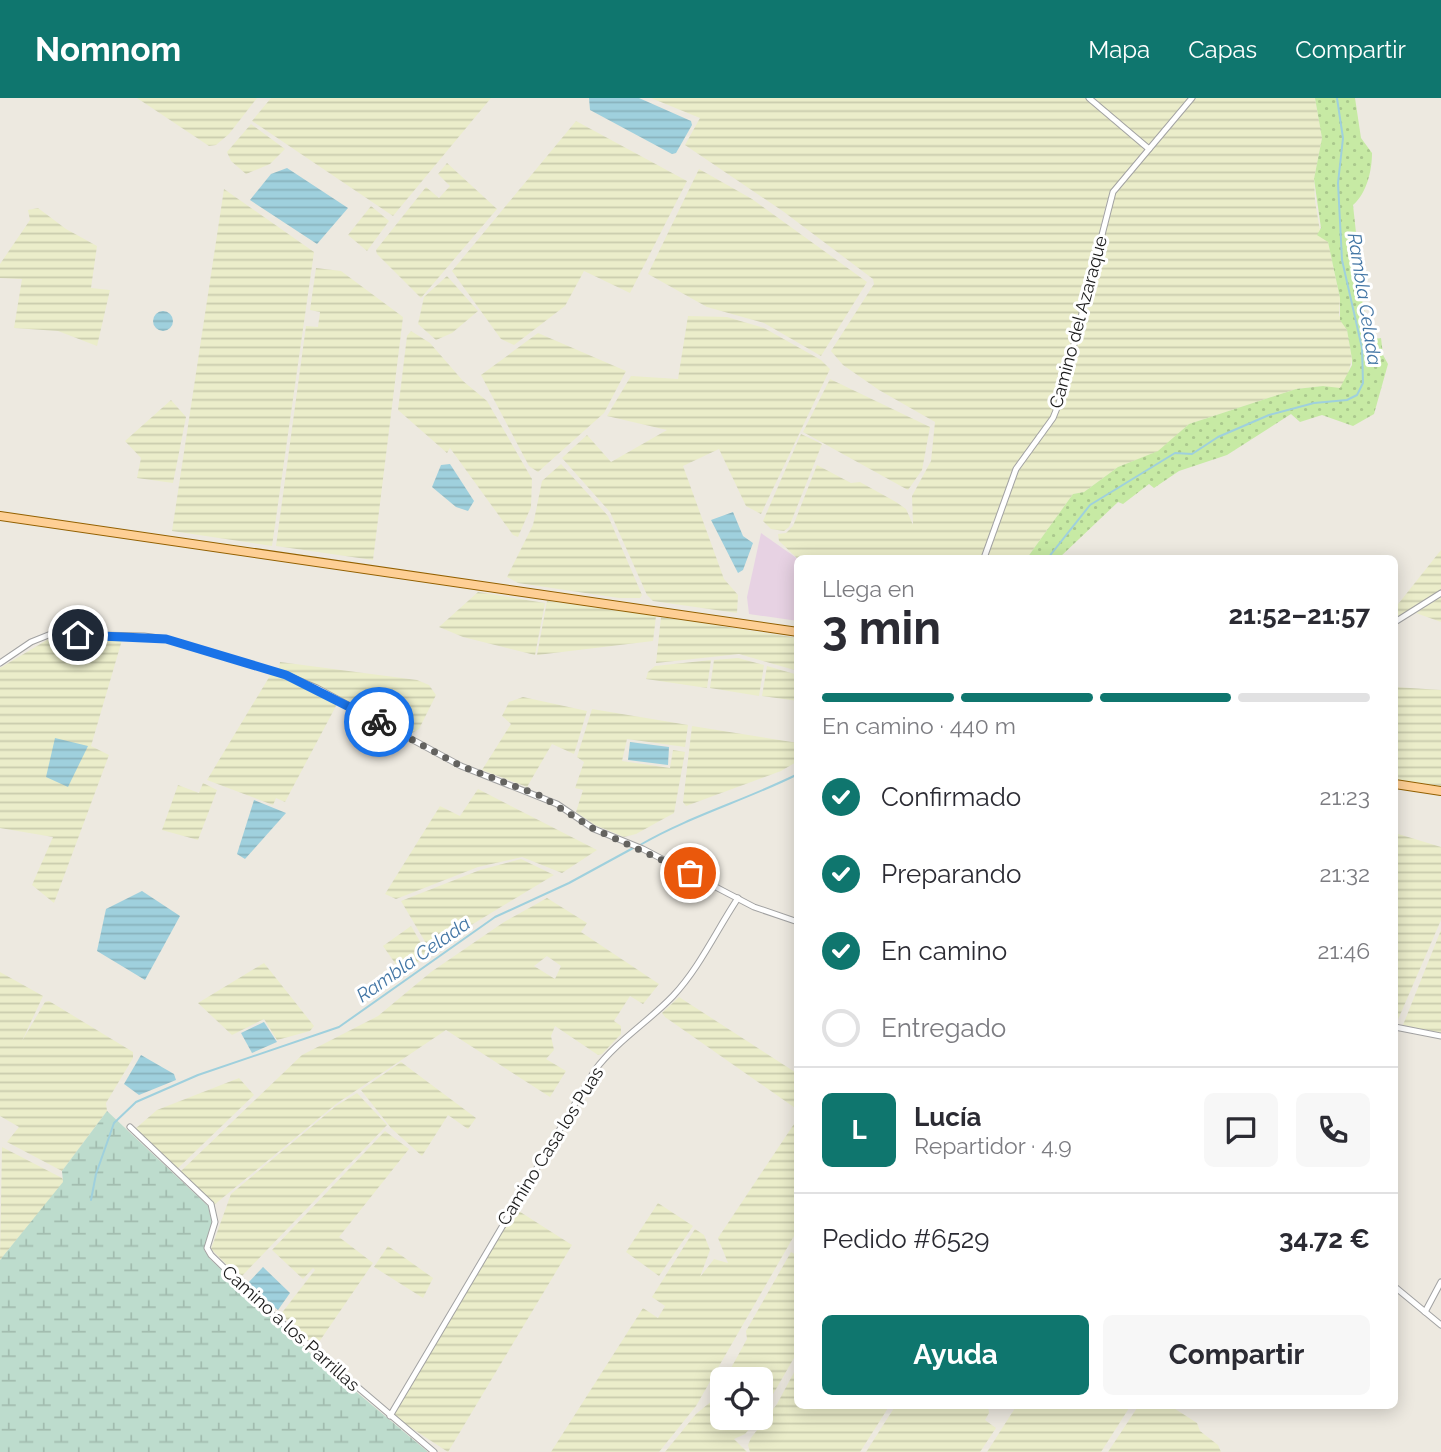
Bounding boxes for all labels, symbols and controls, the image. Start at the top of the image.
text: Nomnom [35,30,181,69]
text: Mapa [1088,35,1150,64]
text: Capas [1188,35,1257,64]
text: Compartir [1295,35,1406,64]
water label: Rambla Celada [1344,231,1386,367]
street label: Camino del Azaraque [1045,233,1111,411]
text: Llega en [822,575,915,602]
text: 21:52–21:57 [1228,600,1370,630]
text: 3 min [822,601,941,655]
pin [48,605,108,665]
icon: home [59,616,97,654]
courier [344,687,414,757]
icon: bike [360,703,398,741]
text: En camino · 440 m [822,712,1016,739]
icon: check [822,778,860,816]
text: Confirmado [881,782,1021,812]
text: 21:23 [1320,783,1370,810]
pin [660,843,720,903]
icon: bag [671,854,709,892]
icon: check [822,855,860,893]
text: Preparando [881,859,1021,889]
text: 21:32 [1320,860,1370,887]
water label: Rambla Celada [352,912,474,1006]
icon: check [822,932,860,970]
text: En camino [881,936,1007,966]
text: 21:46 [1317,937,1370,964]
text: Entregado [881,1013,1006,1043]
street label: Camino Casa los Puas [493,1063,608,1229]
button: chat [1204,1093,1278,1167]
button: phone [1296,1093,1370,1167]
text: Lucía [914,1102,981,1132]
text: L [851,1115,867,1145]
text: Repartidor · 4.9 [914,1132,1072,1159]
text: Pedido #6529 [822,1224,990,1254]
text: 34.72 € [1279,1224,1370,1254]
street label: Camino a los Parrillas [218,1261,364,1395]
button: Ayuda [822,1315,1089,1395]
button: Compartir [1103,1315,1370,1395]
map controls [710,1367,773,1430]
button: locate [710,1367,773,1430]

